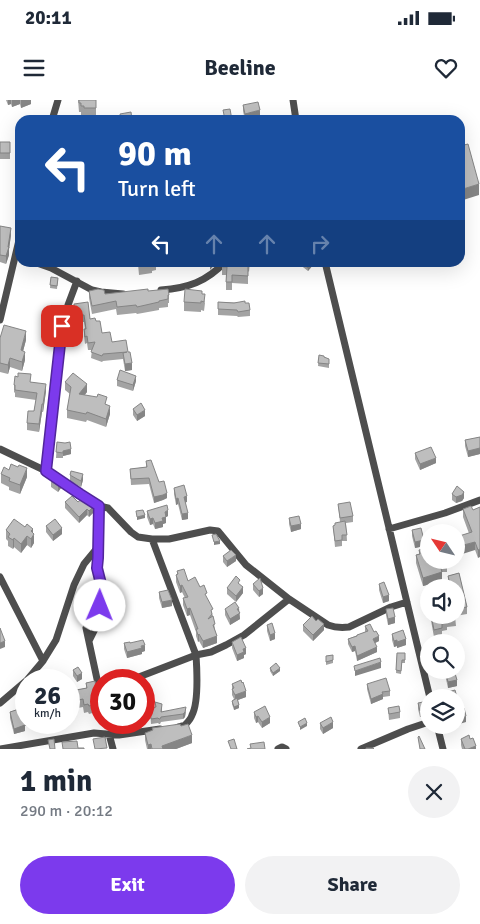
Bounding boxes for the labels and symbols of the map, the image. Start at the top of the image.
pin [41,305,83,347]
north arrow [420,524,465,569]
position arrow [73,579,125,631]
speed limit sign: 30 [90,669,155,734]

